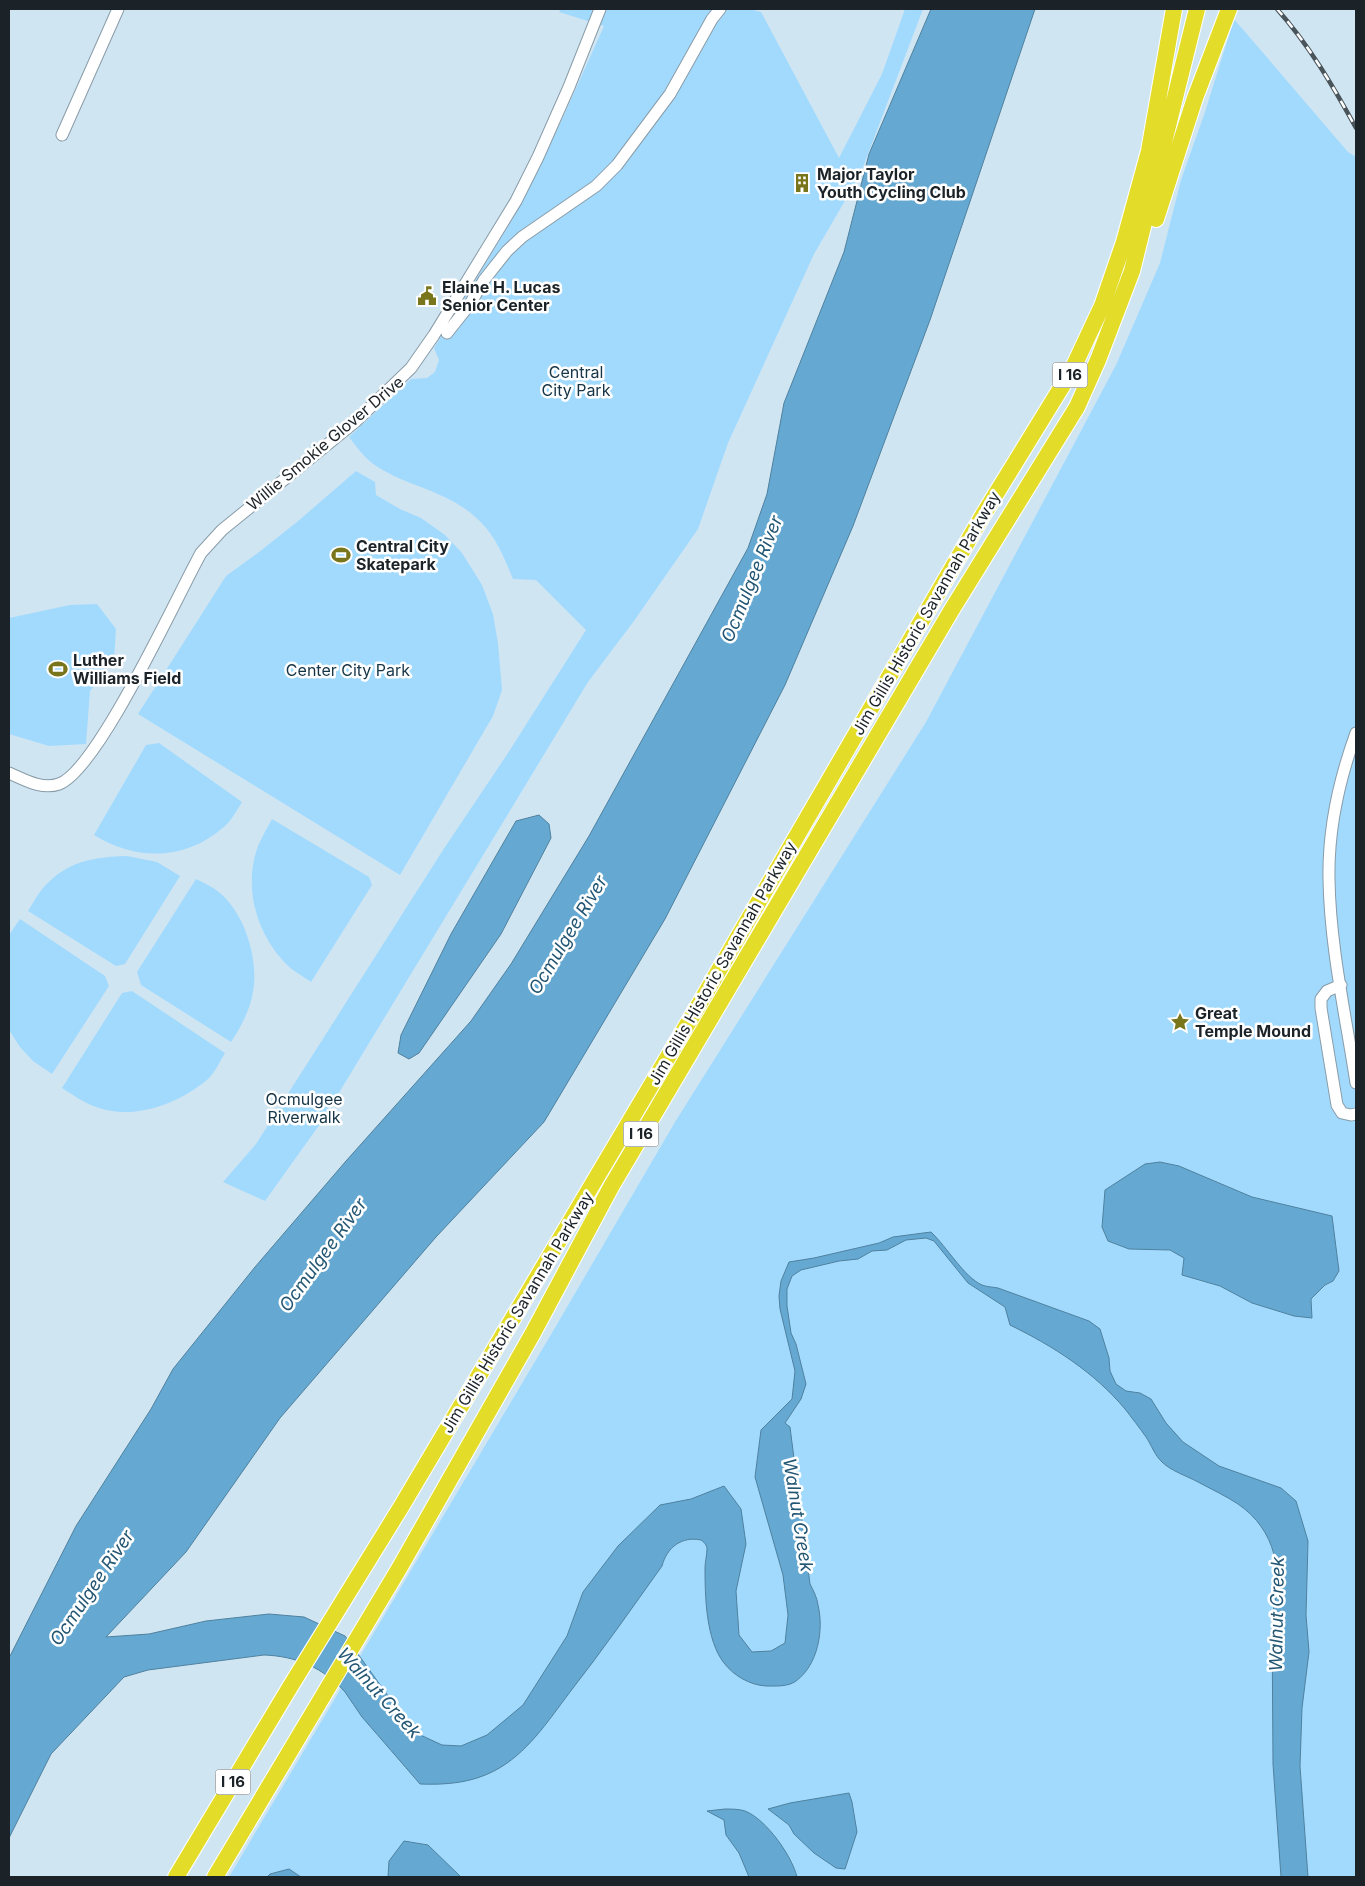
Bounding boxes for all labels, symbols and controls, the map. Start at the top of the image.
place label: Major Taylor Youth Cycling Club [817,164,966,202]
building icon: Major Taylor Youth Cycling Club [791,172,813,194]
place label: Elaine H. Lucas Senior Center [442,277,560,315]
public building icon: Elaine H. Lucas Senior Center [416,285,438,307]
park label: Central City Park [542,362,611,400]
road number: I 16 [1052,362,1088,388]
street label: Willie Smokie Glover Drive [242,371,408,515]
street label: Jim Gillis Historic Savannah Parkway [848,487,1004,739]
water label: Ocmulgee River [717,511,787,645]
place label: Central City Skatepark [356,536,449,574]
sports icon: Central City Skatepark [330,544,352,566]
place label: Luther Williams Field [73,650,181,688]
sports icon: Luther Williams Field [47,658,69,680]
park label: Center City Park [286,660,410,680]
street label: Jim Gillis Historic Savannah Parkway [644,837,800,1089]
water label: Ocmulgee River [524,871,612,998]
place label: Great Temple Mound [1195,1003,1311,1041]
place icon: Great Temple Mound [1169,1011,1191,1033]
park label: Ocmulgee Riverwalk [265,1089,343,1127]
road number: I 16 [624,1122,658,1146]
street label: Jim Gillis Historic Savannah Parkway [437,1188,597,1436]
water label: Ocmulgee River [275,1193,371,1315]
water label: Walnut Creek [779,1457,818,1574]
water label: Ocmulgee River [45,1525,139,1649]
water label: Walnut Creek [1265,1555,1288,1672]
water label: Walnut Creek [333,1643,426,1743]
road number: I 16 [216,1770,250,1794]

